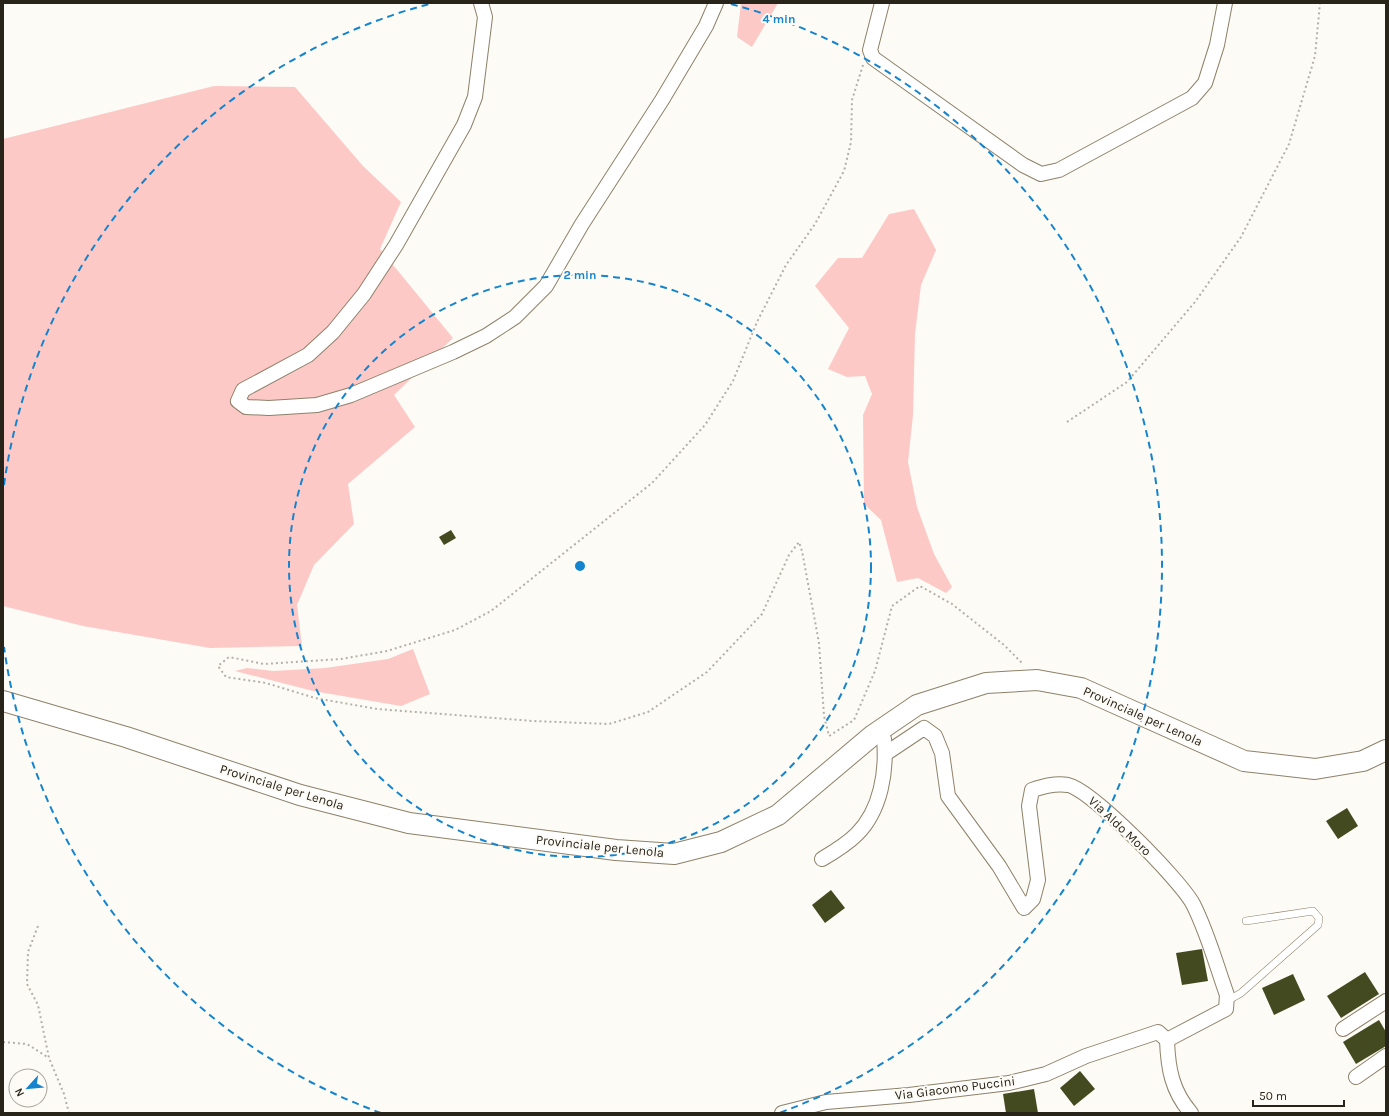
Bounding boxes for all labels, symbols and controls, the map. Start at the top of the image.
text: 4 min [763,12,795,26]
text: 2 min [563,268,597,282]
centre of rings [573,559,587,573]
street label: Provinciale per Lenola [1081,683,1205,749]
street label: Provinciale per Lenola [218,761,346,813]
street label: Via Aldo Moro [1085,793,1155,859]
street label: Provinciale per Lenola [535,832,665,860]
north arrow [8,1068,48,1108]
street label: Via Giacomo Puccini [894,1073,1016,1103]
scale bar [1253,1082,1344,1108]
text: N [12,1086,27,1099]
text: 50 m [1259,1089,1287,1103]

